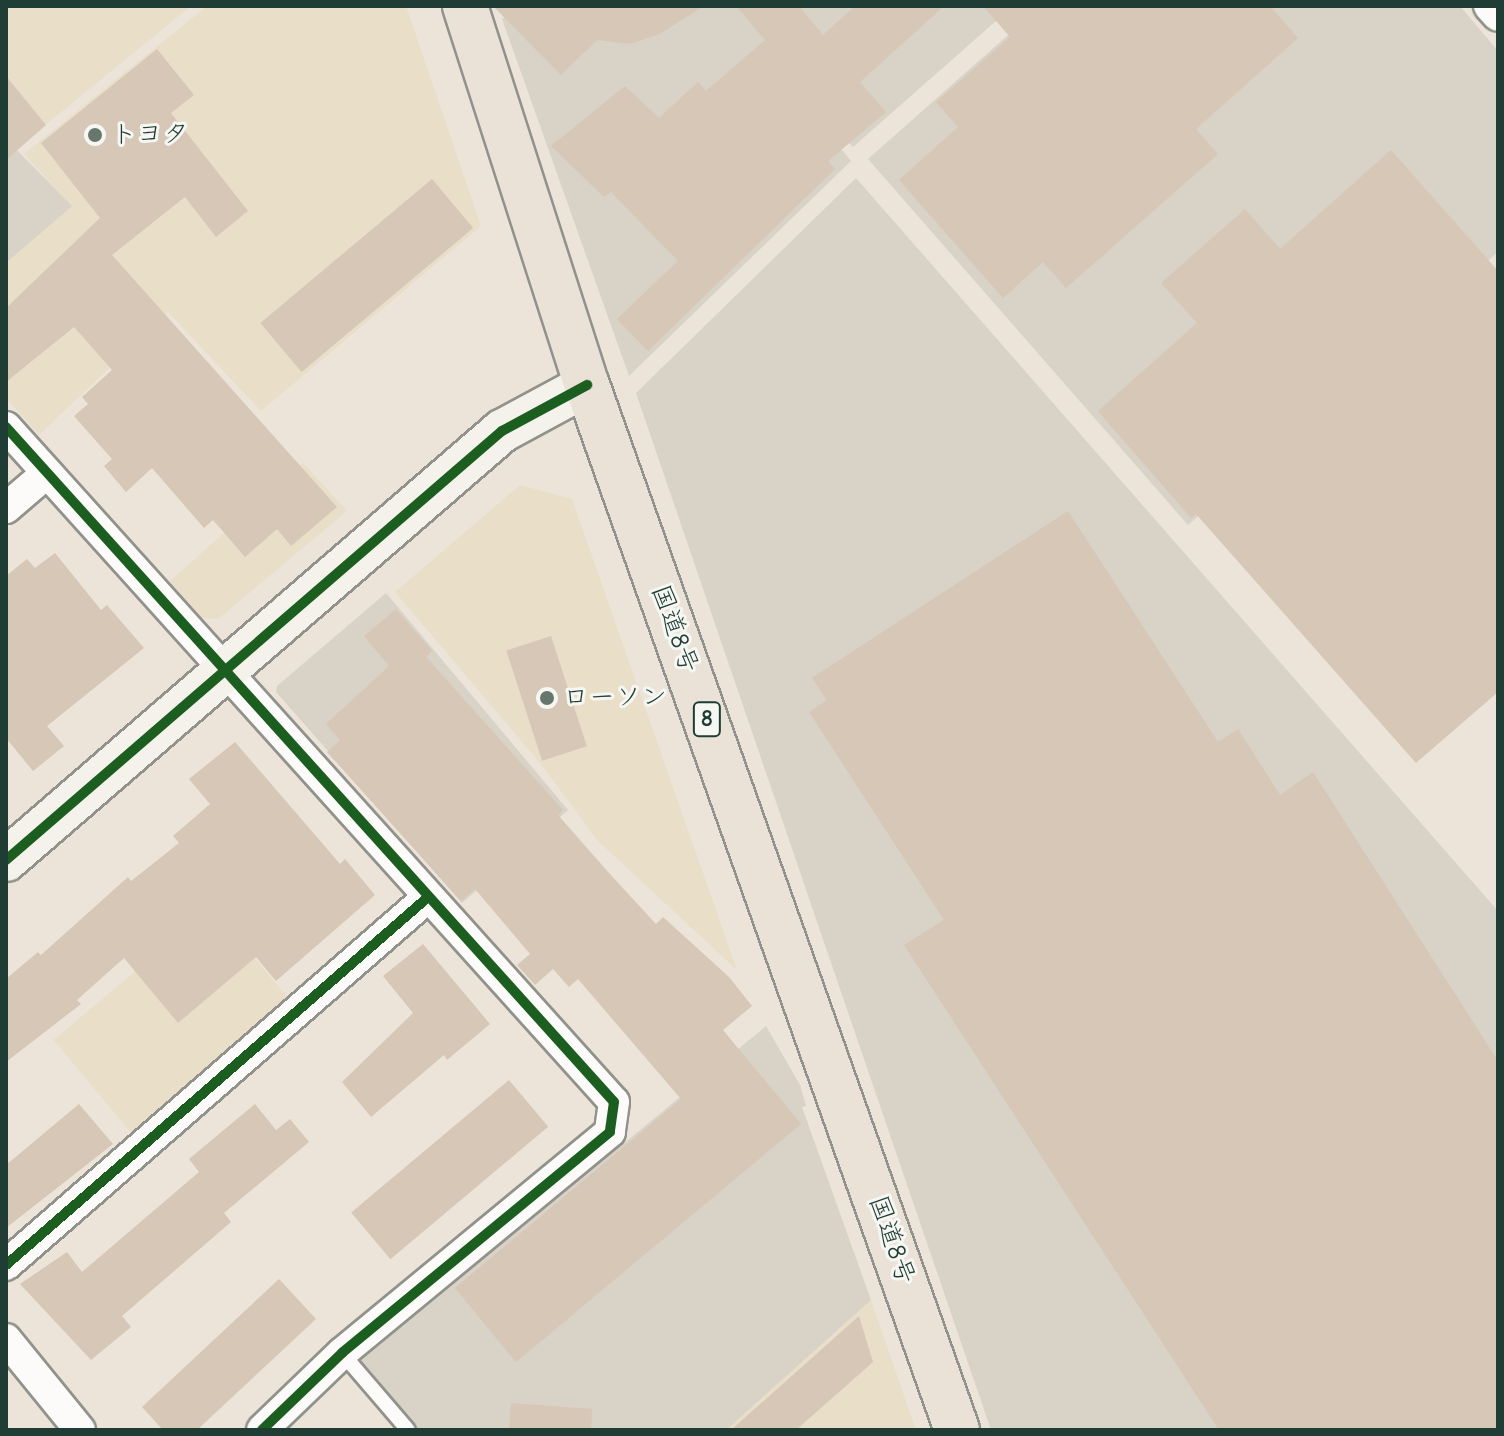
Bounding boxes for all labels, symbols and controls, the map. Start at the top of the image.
place label: トヨタ [111,119,189,151]
marker: トヨタ [86,126,104,144]
street label: 国道8号 [644,581,704,677]
place label: ローソン [563,682,667,714]
marker: ローソン [538,689,556,707]
road number: 8 [691,699,723,739]
street label: 国道8号 [861,1192,921,1288]

